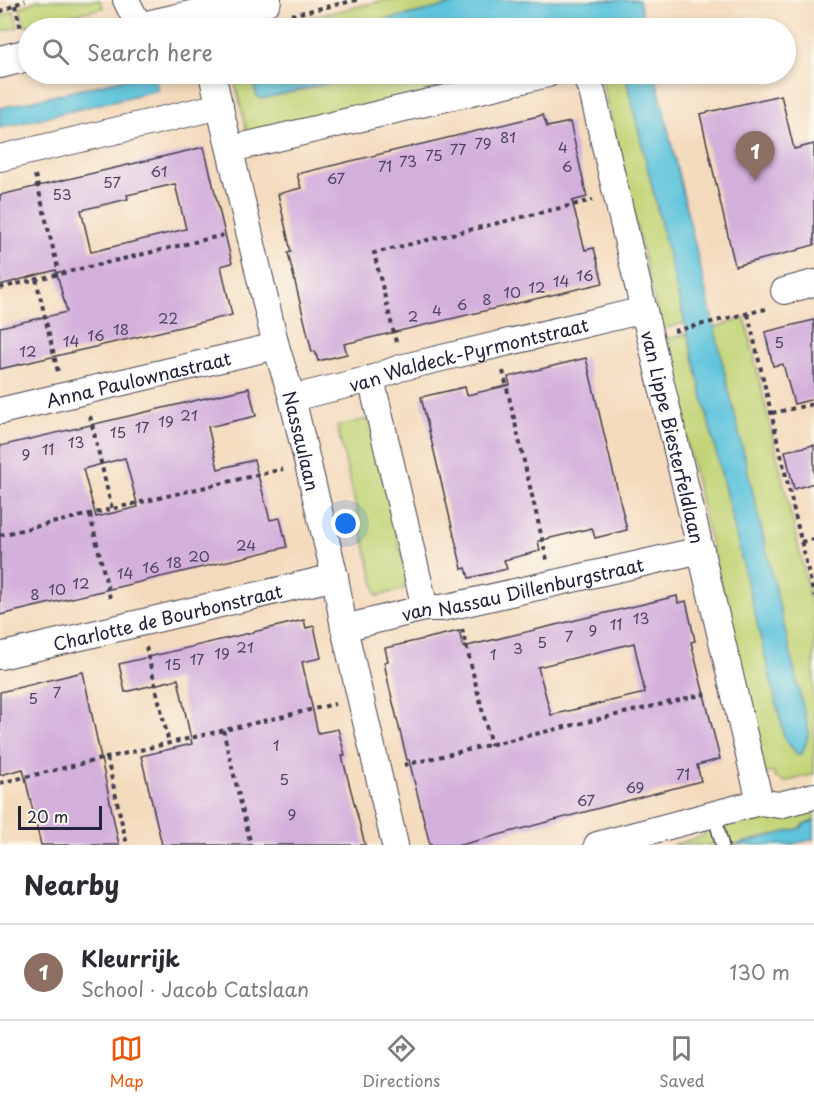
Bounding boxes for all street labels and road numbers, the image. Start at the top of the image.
street label: van Waldeck-Pyrmontstraat [346,310,591,397]
street label: van Lippe Biesterfeldlaan [635,327,712,546]
street label: Anna Paulownastraat [43,344,233,413]
street label: Nassaulaan [277,387,327,494]
street label: van Nassau Dillenburgstraat [398,550,646,627]
street label: Charlotte de Bourbonstraat [50,576,285,657]

